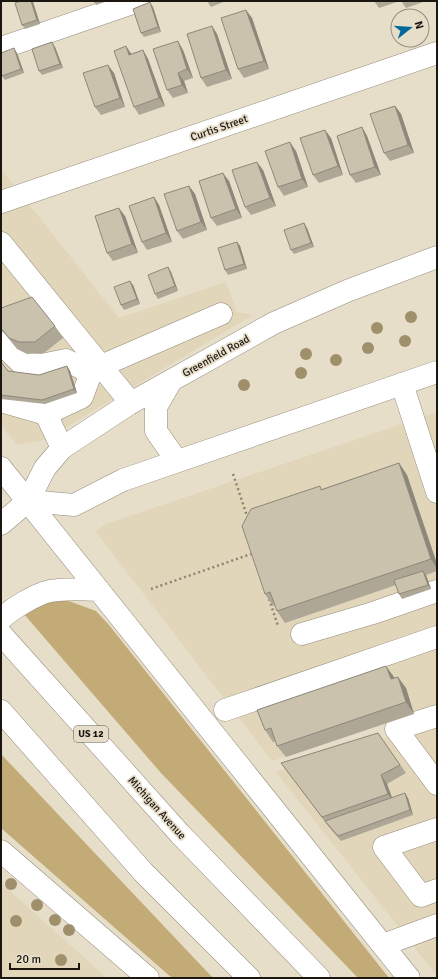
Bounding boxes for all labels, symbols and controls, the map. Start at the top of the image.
north arrow [390,8,430,48]
text: N [412,20,426,31]
street label: Curtis Street [189,112,249,144]
street label: Greenfield Road [180,332,252,380]
road number: US 12 [74,726,108,742]
street label: Michigan Avenue [125,774,189,842]
scale bar [10,945,79,971]
text: 20 m [16,952,41,967]

